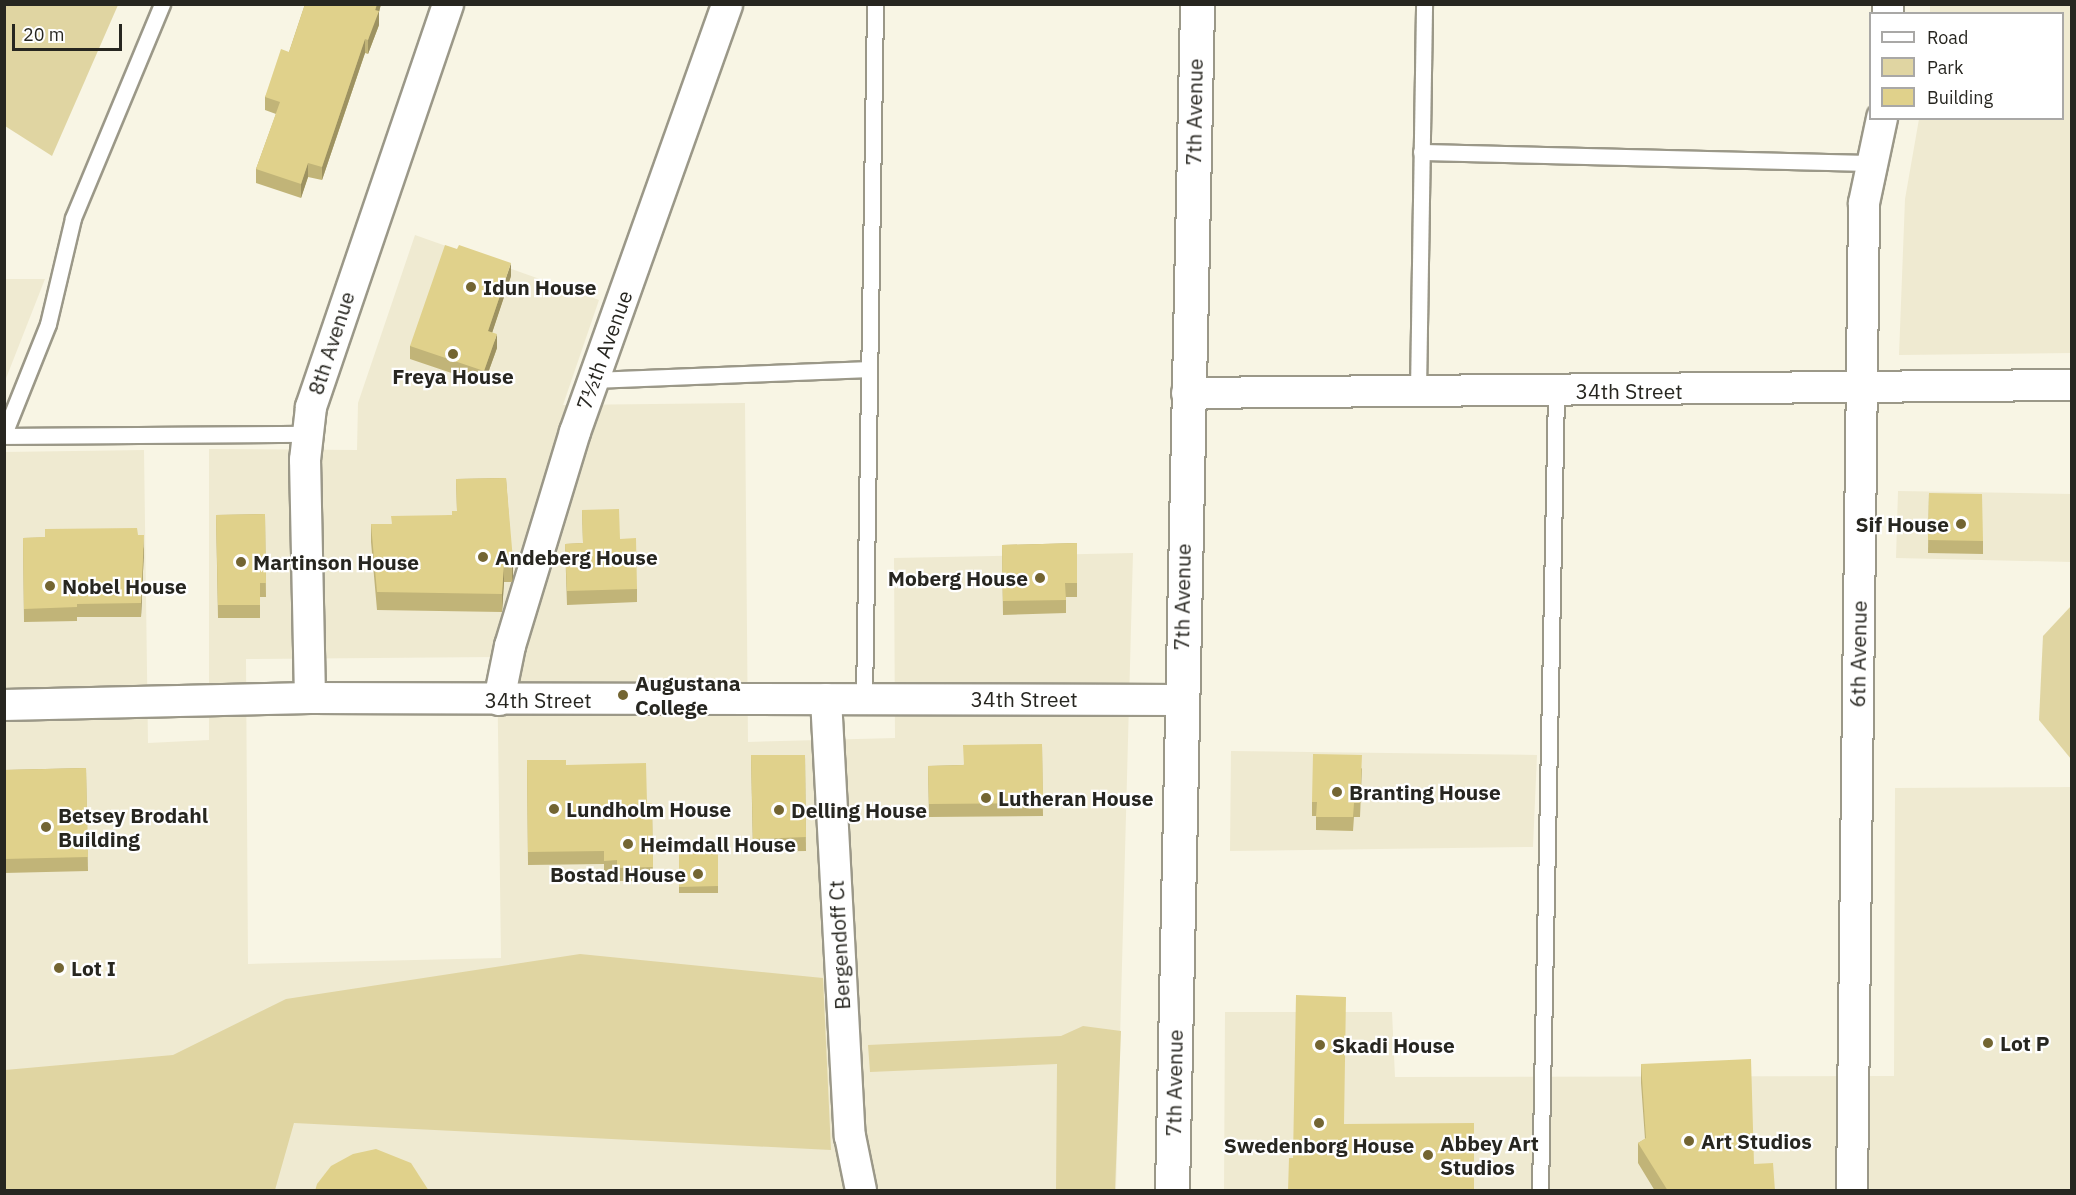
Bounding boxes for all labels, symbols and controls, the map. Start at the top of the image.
scale bar [15,12,124,50]
legend [1869,12,2064,120]
text: 20 m [23,23,65,46]
text: Road [1927,26,1968,49]
text: Park [1927,56,1963,79]
street label: 7th Avenue [1180,58,1208,166]
text: Building [1927,86,1993,109]
place label: Idun House [483,274,597,300]
marker: Idun House [464,280,478,294]
street label: 7½th Avenue [571,287,637,413]
street label: 8th Avenue [302,288,360,398]
marker: Freya House [446,347,460,361]
place label: Freya House [392,363,514,389]
street label: 34th Street [1575,378,1683,404]
place label: Sif House [1855,511,1949,537]
marker: Sif House [1954,517,1968,531]
street label: 7th Avenue [1168,543,1196,651]
place label: Andeberg House [495,544,658,570]
place label: Martinson House [253,549,419,575]
marker: Andeberg House [476,550,490,564]
marker: Martinson House [234,555,248,569]
place label: Moberg House [888,565,1028,591]
marker: Moberg House [1033,571,1047,585]
place label: Nobel House [62,573,187,599]
marker: Nobel House [43,579,57,593]
street label: 6th Avenue [1844,600,1872,708]
place label: Augustana College [635,670,741,720]
street label: 34th Street [970,686,1078,712]
street label: 34th Street [484,687,592,713]
marker: Augustana College [616,688,630,702]
place label: Branting House [1349,779,1501,805]
place label: Lutheran House [998,785,1153,811]
marker: Branting House [1330,785,1344,799]
marker: Lutheran House [979,791,993,805]
place label: Lundholm House [566,796,731,822]
place label: Delling House [791,797,927,823]
place label: Betsey Brodahl Building [58,802,208,852]
marker: Lundholm House [547,802,561,816]
marker: Delling House [772,803,786,817]
marker: Betsey Brodahl Building [39,820,53,834]
place label: Heimdall House [640,831,796,857]
marker: Heimdall House [621,837,635,851]
place label: Bostad House [550,861,686,887]
marker: Bostad House [691,867,705,881]
street label: Bergendoff Ct [823,880,855,1010]
place label: Lot I [71,955,116,981]
marker: Lot I [52,961,66,975]
street label: 7th Avenue [1160,1029,1188,1137]
place label: Lot P [2000,1030,2049,1056]
place label: Skadi House [1332,1032,1455,1058]
marker: Lot P [1981,1036,1995,1050]
marker: Skadi House [1313,1038,1327,1052]
marker: Swedenborg House [1312,1116,1326,1130]
place label: Art Studios [1701,1128,1812,1154]
place label: Abbey Art Studios [1440,1130,1539,1180]
place label: Swedenborg House [1224,1132,1414,1158]
marker: Art Studios [1682,1134,1696,1148]
marker: Abbey Art Studios [1421,1148,1435,1162]

